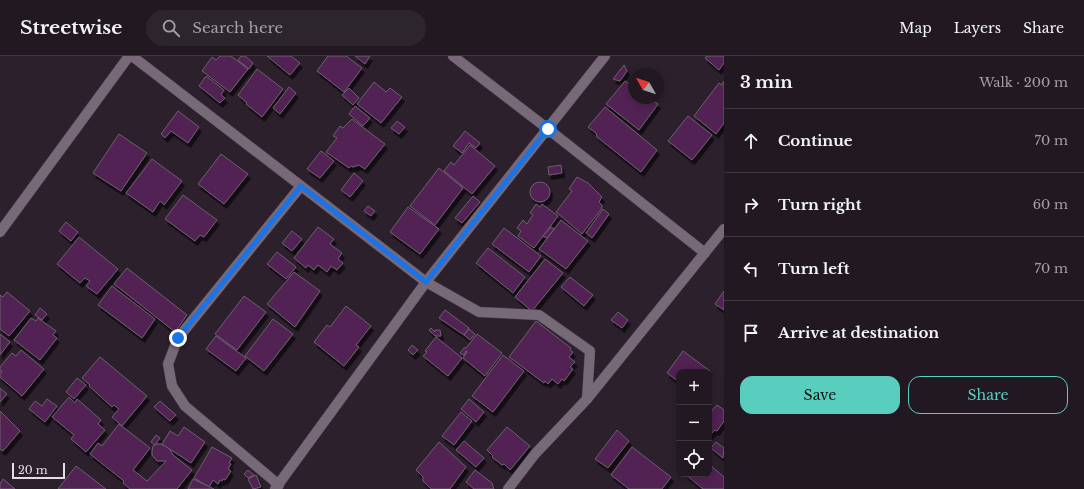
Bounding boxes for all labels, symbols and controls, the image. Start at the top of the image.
search box [146,10,426,46]
text: Streetwise [20,16,122,39]
icon: search [160,17,182,39]
text: Search here [192,18,283,37]
text: Map [899,19,932,37]
text: Layers [954,19,1001,37]
text: Share [1023,19,1064,37]
north arrow [628,68,664,104]
text: 3 min [740,72,793,93]
text: Walk · 200 m [979,74,1068,91]
route start [539,120,557,138]
icon: ahead [740,130,762,152]
text: Continue [778,131,853,150]
text: 70 m [1035,132,1068,149]
icon: right [740,194,762,216]
text: Turn right [778,195,861,214]
text: 60 m [1033,196,1068,213]
icon: left [740,258,762,280]
text: Turn left [778,259,849,278]
text: 70 m [1035,260,1068,277]
icon: arrive [740,322,762,344]
text: Arrive at destination [778,323,939,342]
route end [169,329,187,347]
map controls [676,369,712,477]
button: + [676,369,712,405]
button: Save [740,376,900,414]
button: Share [908,376,1068,414]
button: − [676,405,712,441]
button: locate [676,441,712,477]
scale bar [12,461,65,480]
text: 20 m [18,463,48,477]

